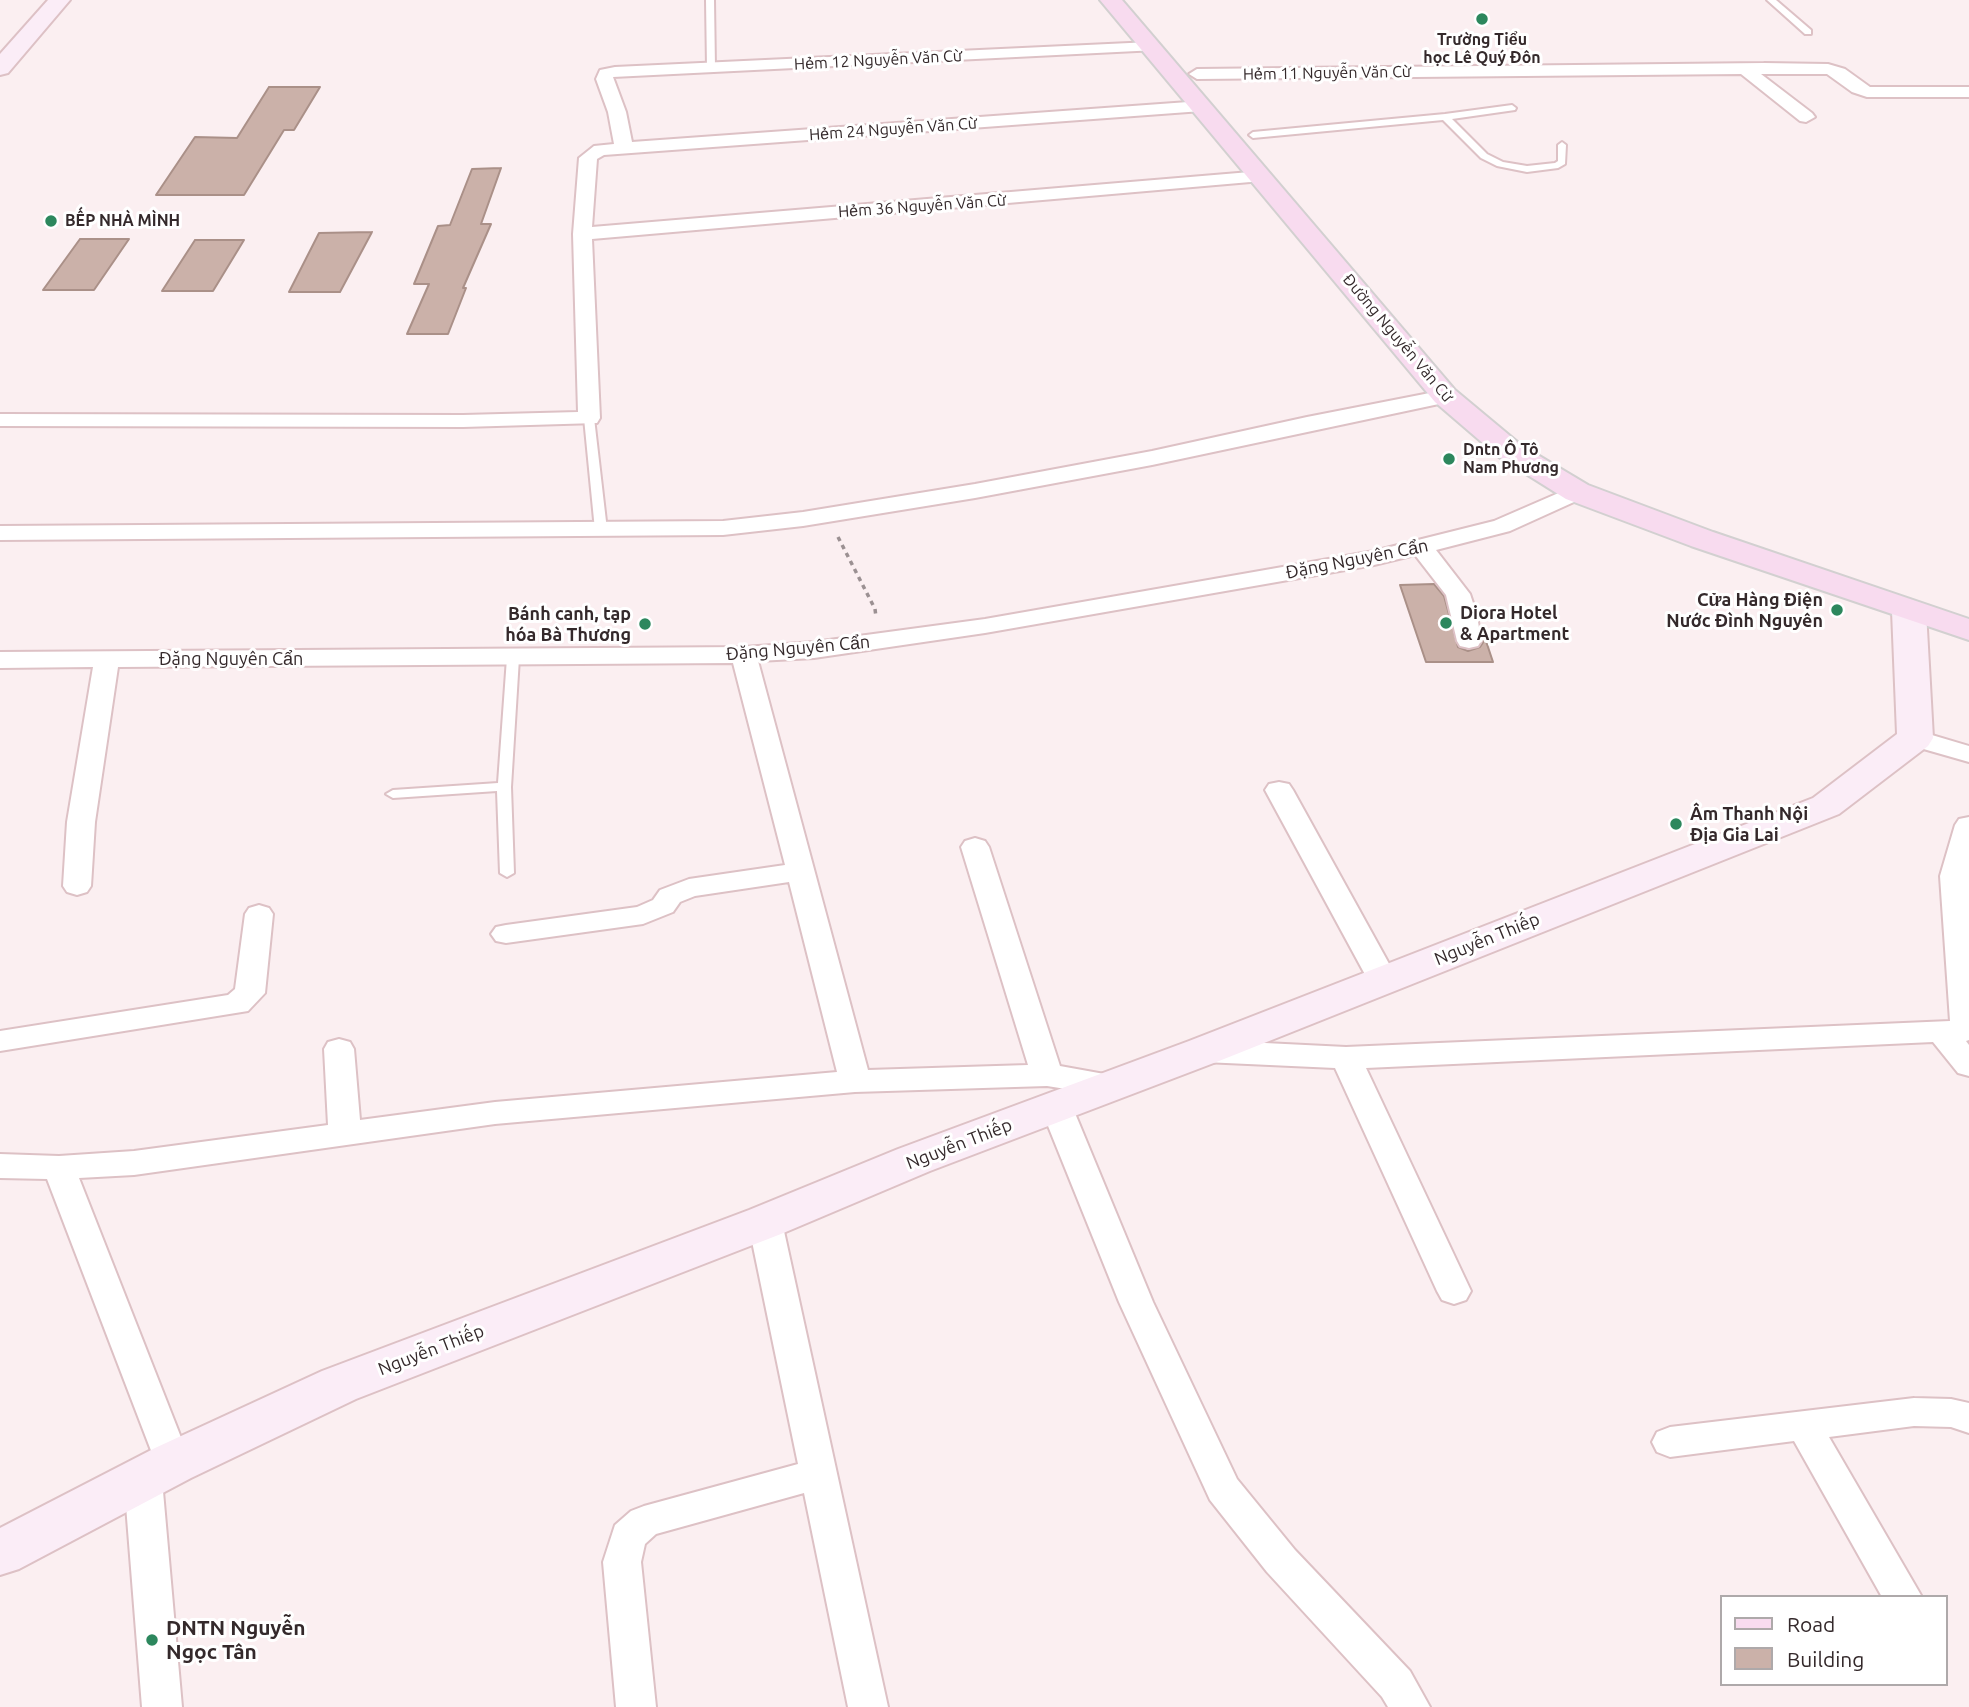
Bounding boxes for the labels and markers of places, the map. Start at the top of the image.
marker: Trường Tiểu học Lê Quý Đôn [1474,11,1490,27]
place label: Trường Tiểu học Lê Quý Đôn [1423,30,1541,68]
place label: BẾP NHÀ MÌNH [65,211,180,231]
marker: BẾP NHÀ MÌNH [43,213,59,229]
place label: Dntn Ô Tô Nam Phương [1463,440,1559,478]
marker: Dntn Ô Tô Nam Phương [1441,451,1457,467]
place label: Cửa Hàng Điện Nước Đình Nguyên [1666,589,1823,632]
place label: Diora Hotel & Apartment [1460,602,1569,644]
marker: Cửa Hàng Điện Nước Đình Nguyên [1829,602,1845,618]
place label: Bánh canh, tạp hóa Bà Thương [505,603,631,646]
marker: Diora Hotel & Apartment [1438,615,1454,631]
marker: Bánh canh, tạp hóa Bà Thương [637,616,653,632]
place label: Âm Thanh Nội Địa Gia Lai [1690,803,1808,846]
marker: Âm Thanh Nội Địa Gia Lai [1668,816,1684,832]
place label: DNTN Nguyễn Ngọc Tân [166,1615,306,1665]
marker: DNTN Nguyễn Ngọc Tân [144,1632,160,1648]

